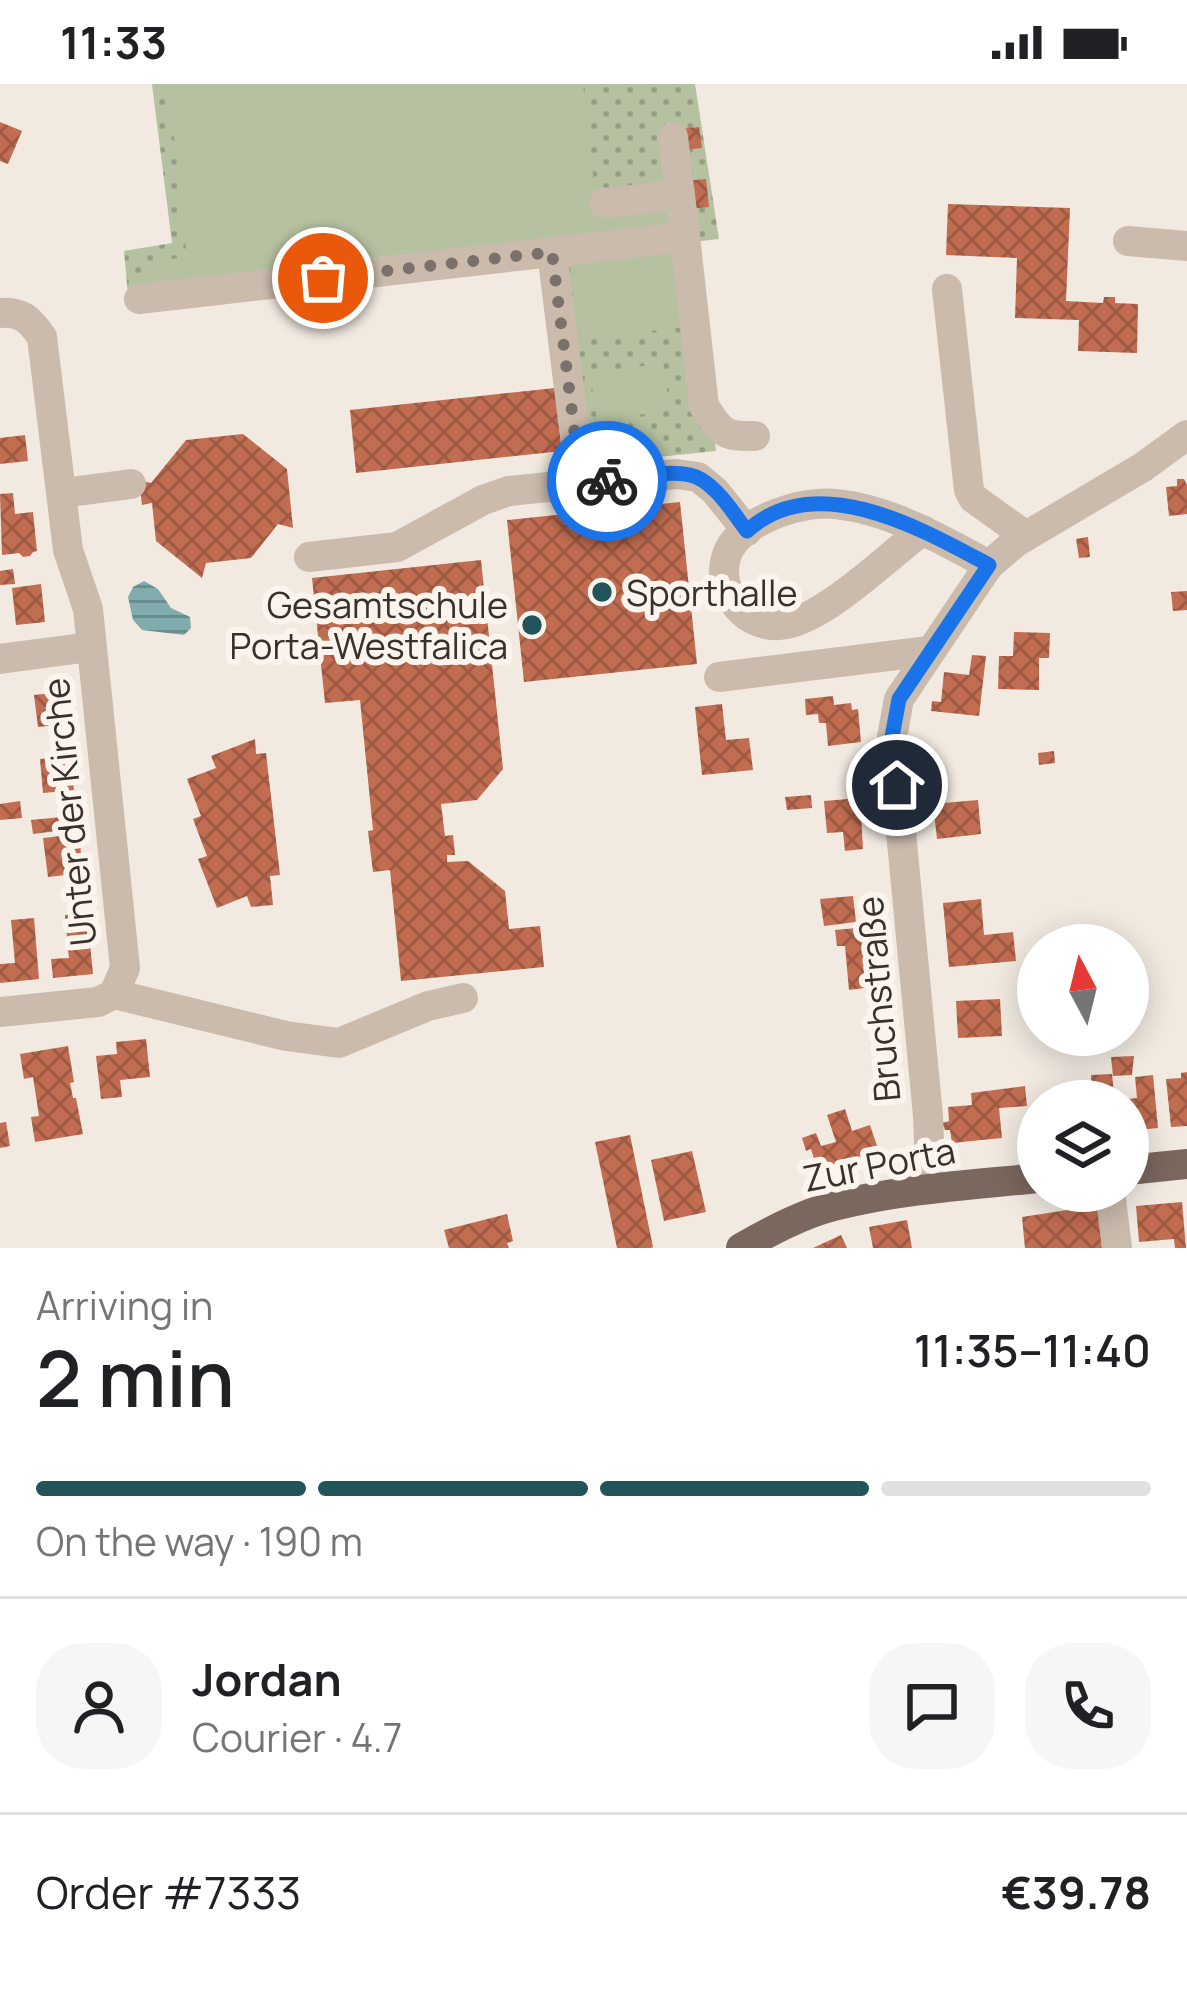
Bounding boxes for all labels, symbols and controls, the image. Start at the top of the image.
text: 11:33 [60,11,167,73]
pin [272,227,374,329]
icon: bag [290,245,356,311]
courier [547,421,667,541]
icon: bike [574,448,640,514]
place label: Sporthalle [626,568,797,617]
marker: Sporthalle [589,579,615,605]
place label: Gesamtschule Porta-Westfalica [229,580,508,670]
marker: Gesamtschule Porta-Westfalica [519,612,545,638]
street label: Unter der Kirche [31,676,107,948]
pin [846,734,948,836]
icon: home [864,752,930,818]
street label: Bruchstraße [845,894,911,1104]
north arrow [1017,924,1149,1056]
map controls [1017,924,1149,1212]
button: layers [1017,1080,1149,1212]
street label: Zur Porta [799,1125,959,1203]
text: Arriving in [36,1278,213,1332]
text: 11:35–11:40 [914,1319,1151,1381]
text: 2 min [36,1324,235,1430]
text: On the way · 190 m [36,1514,363,1568]
button: person [36,1643,162,1769]
button: chat [869,1643,995,1769]
button: phone [1025,1643,1151,1769]
text: Jordan [192,1648,342,1710]
text: Courier · 4.7 [192,1710,402,1764]
text: Order #7333 [36,1861,301,1923]
text: €39.78 [1001,1861,1151,1923]

